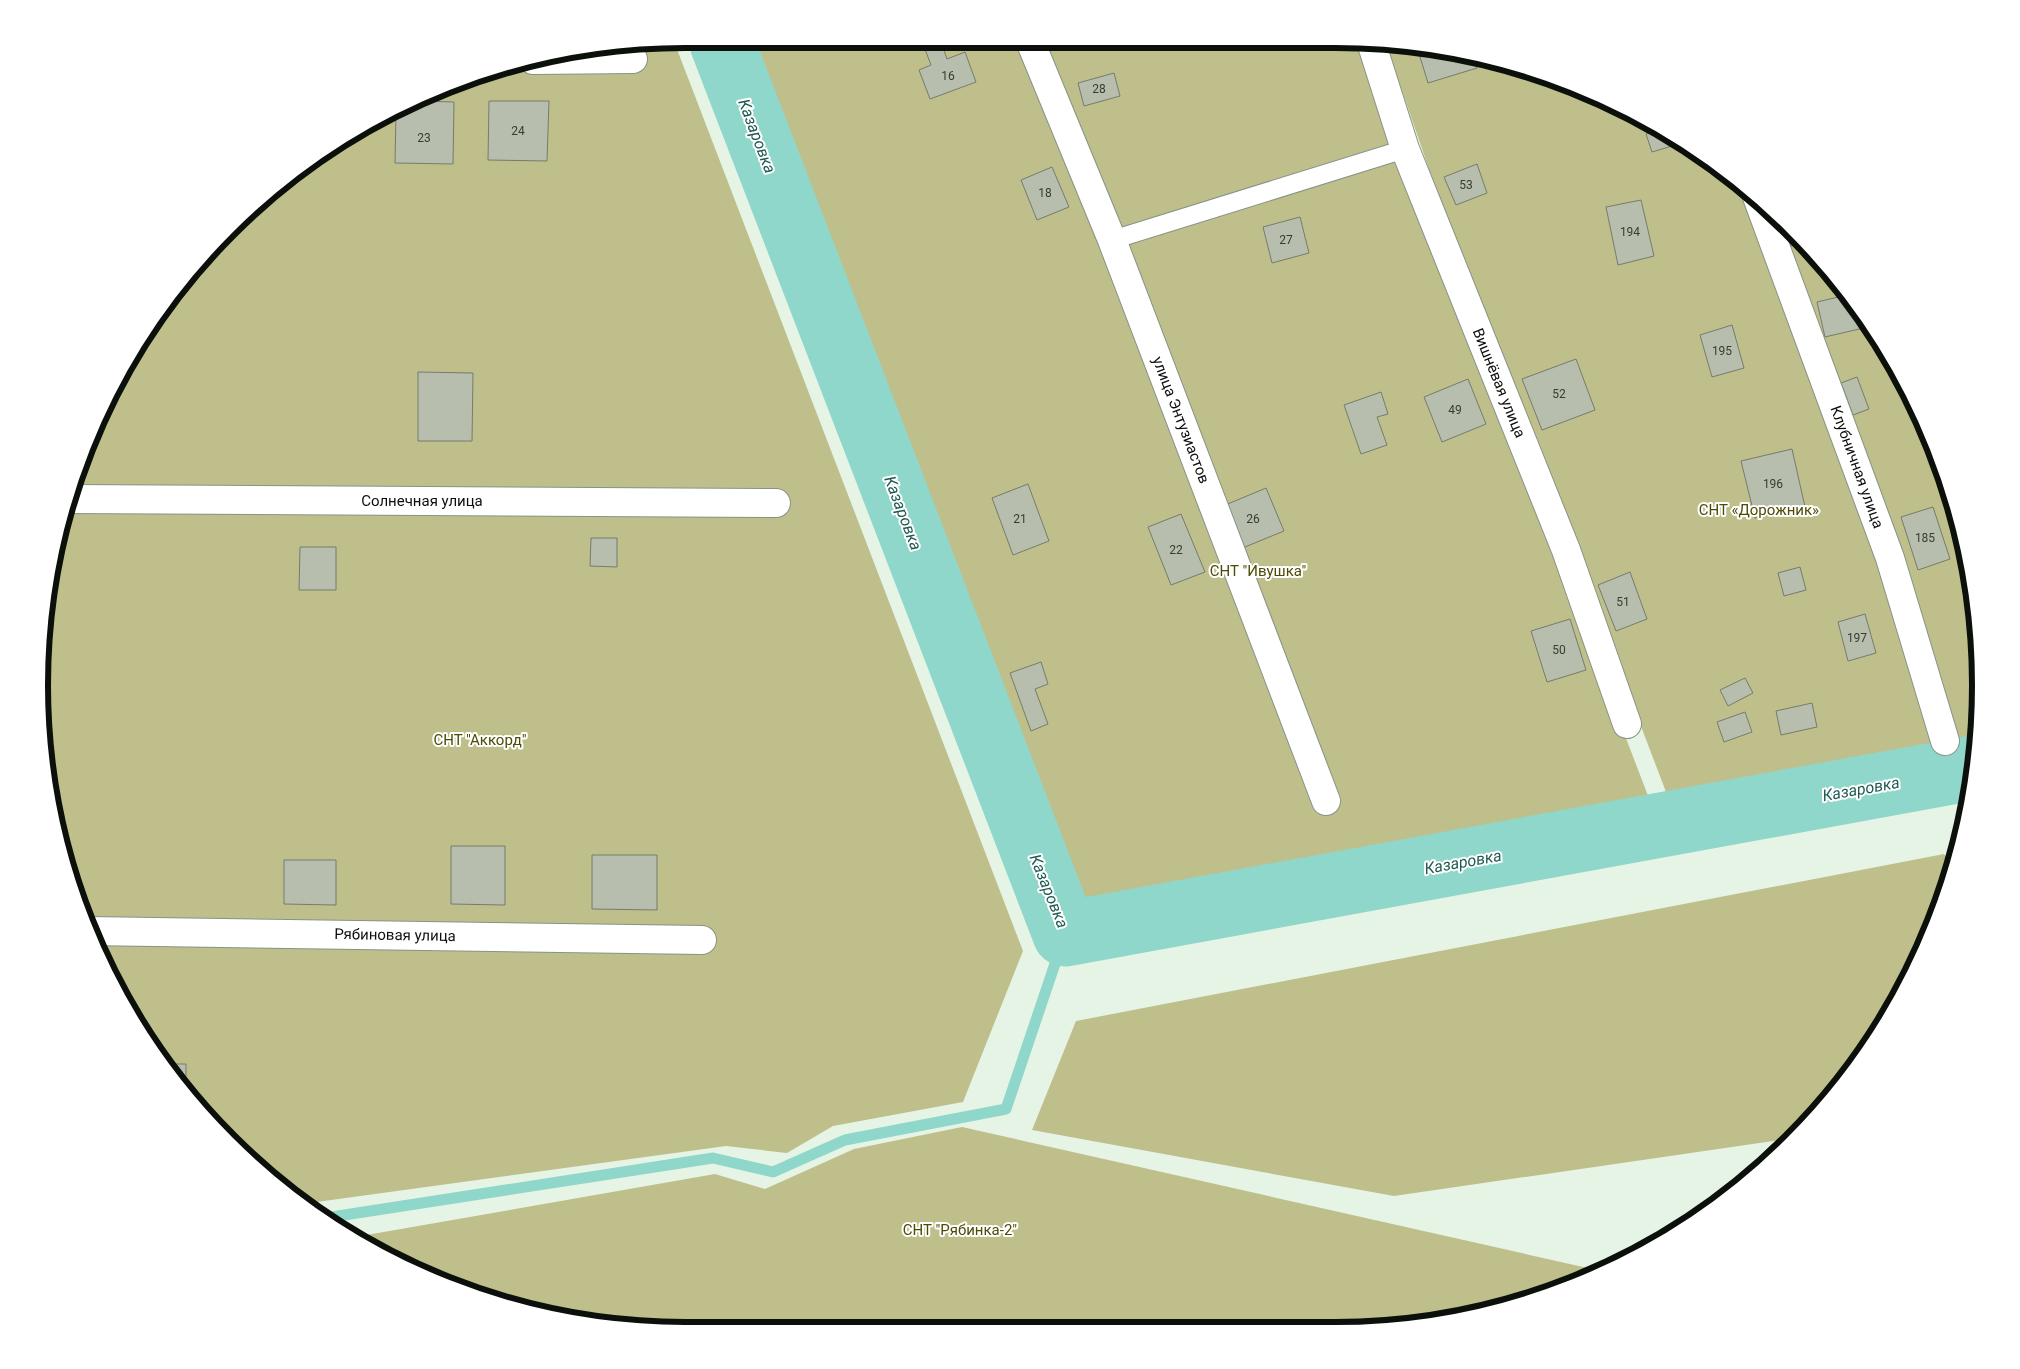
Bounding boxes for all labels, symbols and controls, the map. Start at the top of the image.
house number: 16 [941,69,955,83]
house number: 28 [1092,82,1106,96]
water label: Казаровка [734,96,780,176]
house number: 24 [511,124,525,138]
house number: 23 [417,131,431,145]
house number: 53 [1459,178,1473,192]
house number: 18 [1038,186,1052,200]
house number: 194 [1620,225,1640,239]
house number: 27 [1279,233,1293,247]
street label: Вишнёвая улица [1469,326,1529,440]
house number: 195 [1712,344,1732,358]
street label: улица Энтузиастов [1149,354,1213,486]
house number: 52 [1552,387,1566,401]
house number: 49 [1448,403,1462,417]
street label: Клубничная улица [1826,403,1888,531]
water label: Казаровка [880,473,926,553]
house number: 196 [1763,477,1783,491]
street label: Солнечная улица [361,492,483,510]
park label: СНТ «Дорожник» [1699,501,1819,519]
house number: 21 [1013,512,1027,526]
house number: 26 [1246,512,1260,526]
house number: 185 [1915,531,1935,545]
house number: 22 [1169,543,1183,557]
park label: СНТ "Ивушка" [1210,562,1306,580]
house number: 51 [1616,595,1630,609]
house number: 197 [1847,631,1867,645]
house number: 50 [1552,643,1566,657]
park label: СНТ "Аккорд" [433,731,527,749]
water label: Казаровка [1821,773,1901,805]
water label: Казаровка [1423,846,1503,878]
water label: Казаровка [1026,851,1072,931]
street label: Рябиновая улица [334,925,456,945]
park label: СНТ "Рябинка-2" [903,1221,1017,1239]

